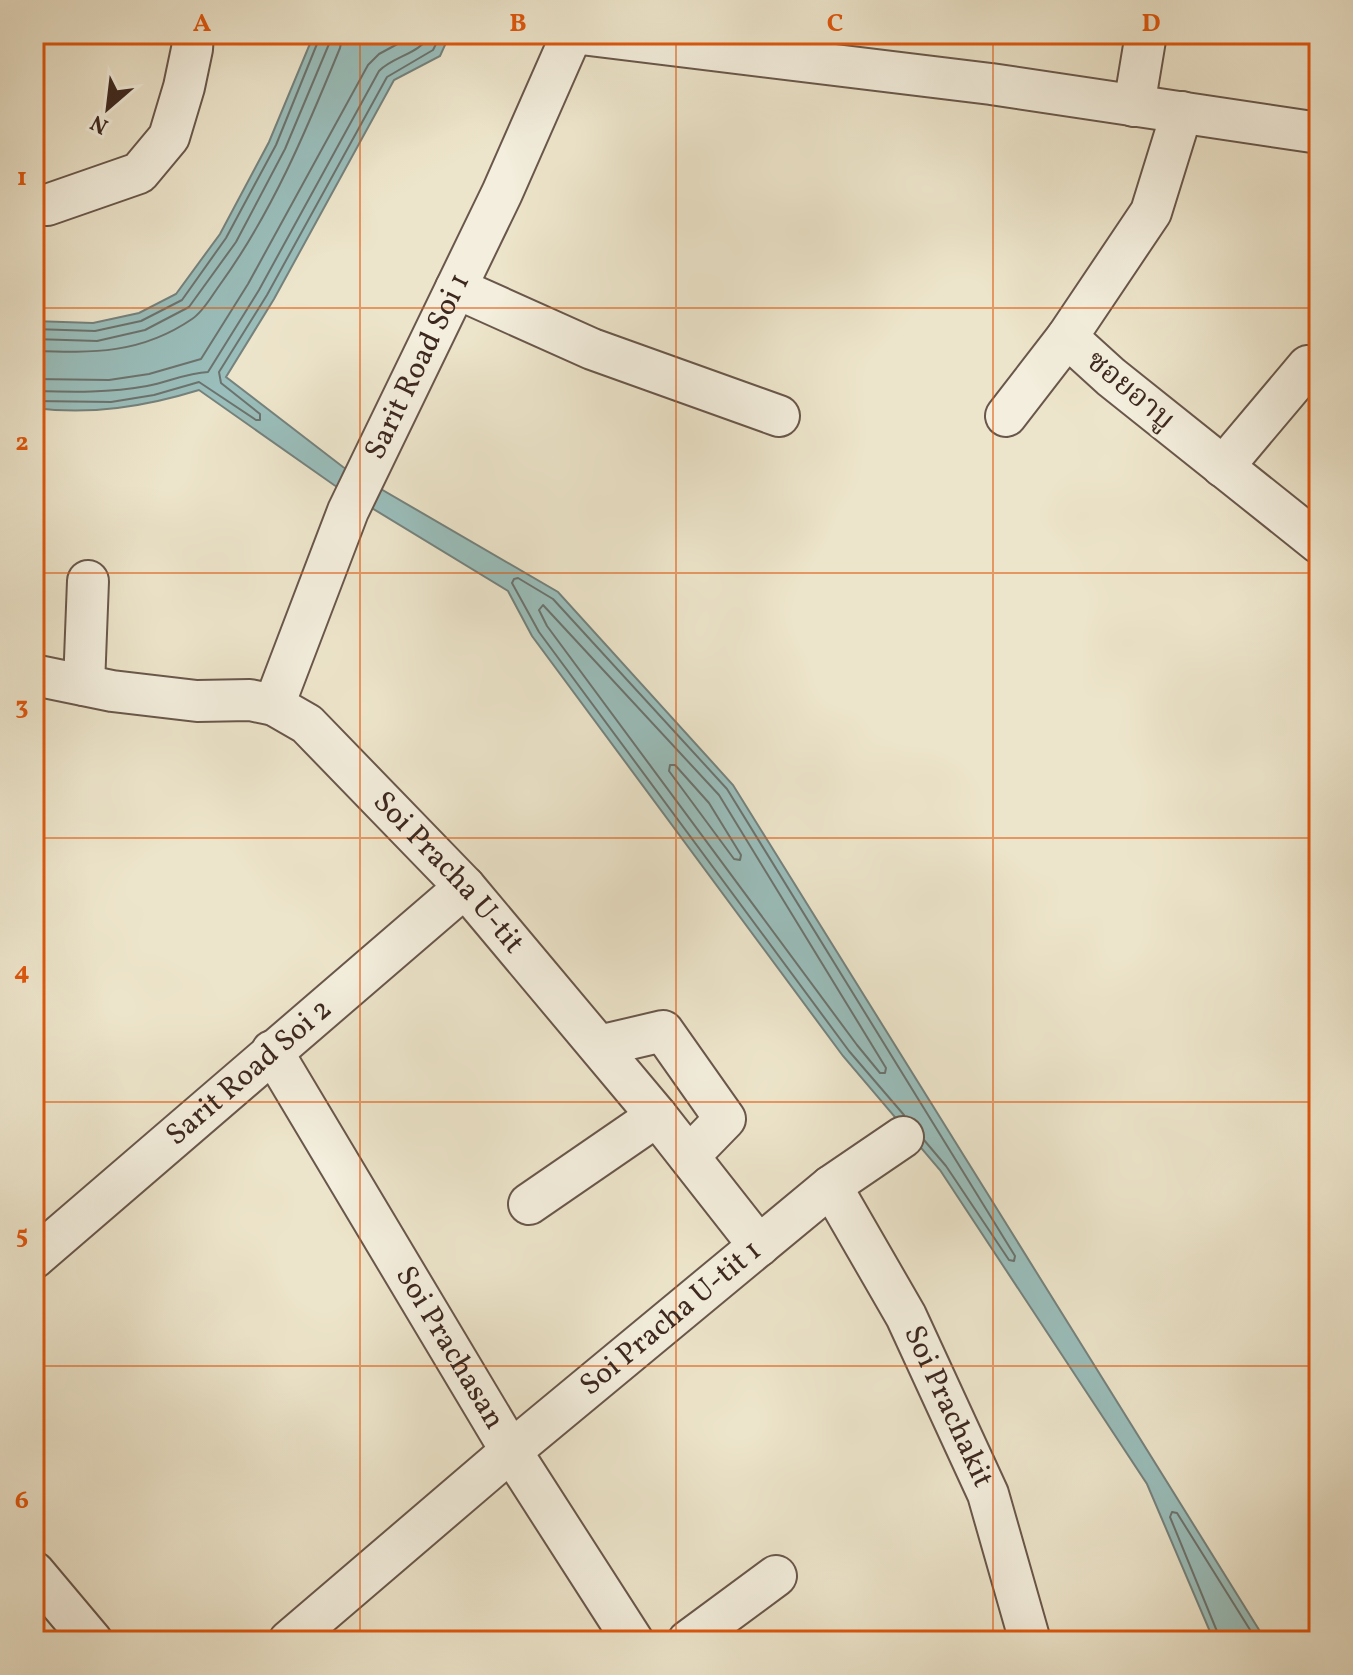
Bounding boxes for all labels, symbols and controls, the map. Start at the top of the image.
text: A [193,6,212,42]
text: B [509,6,527,42]
text: C [827,6,843,42]
text: D [1141,6,1161,42]
north arrow [68,68,148,148]
text: N [85,106,114,141]
text: 1 [17,160,27,196]
street label: Sarit Road Soi 1 [355,266,481,467]
street label: ซอยอาบู [1076,341,1184,441]
text: 2 [15,425,29,461]
text: 3 [15,689,29,725]
street label: Soi Pracha U-tit [363,782,534,963]
text: 4 [14,954,30,990]
street label: Sarit Road Soi 2 [157,989,341,1156]
text: 5 [16,1218,28,1254]
street label: Soi Pracha U-tit 1 [571,1231,771,1406]
street label: Soi Prachasan [384,1258,515,1438]
street label: Soi Prachakit [892,1319,1003,1495]
text: 6 [15,1483,29,1519]

